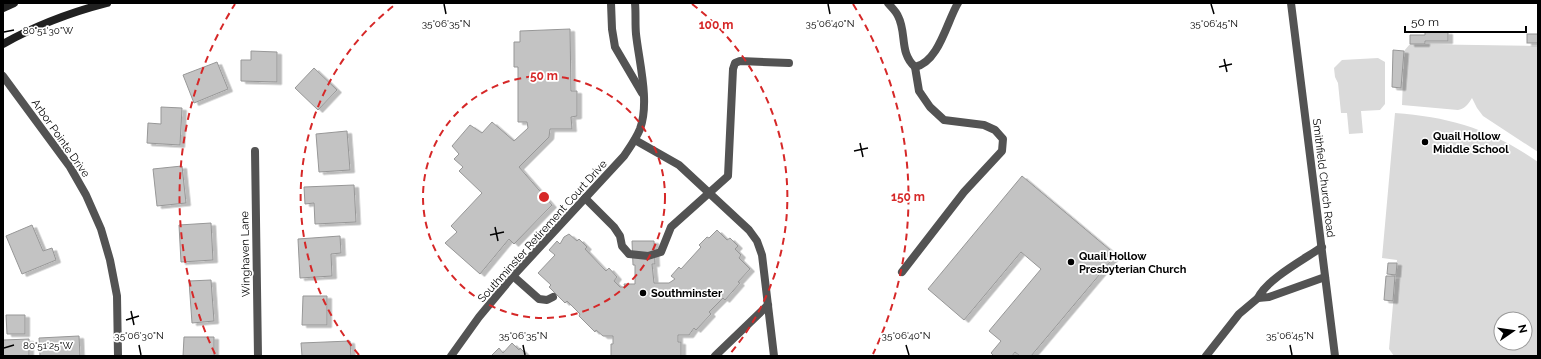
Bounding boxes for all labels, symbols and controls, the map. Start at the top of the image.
scale bar [1405,8,1526,34]
text: 50 m [1411,15,1439,29]
text: 35°06'35"N [422,18,470,29]
text: 100 m [699,18,733,32]
text: 35°06'40"N [806,18,854,29]
text: 35°06'45"N [1190,18,1238,29]
text: 80°51'30"W [23,25,74,36]
text: 50 m [530,69,558,83]
street label: Arbor Pointe Drive [29,97,93,180]
street label: Smithfield Church Road [1310,118,1337,238]
place label: Quail Hollow Middle School [1433,130,1509,156]
marker: Quail Hollow Middle School [1420,137,1430,147]
street label: Southminster Retirement Court Drive [475,157,610,305]
centre of rings [537,190,551,204]
text: 150 m [891,190,925,204]
street label: Winghaven Lane [238,210,253,297]
place label: Quail Hollow Presbyterian Church [1079,250,1187,276]
marker: Quail Hollow Presbyterian Church [1066,257,1076,267]
place label: Southminster [651,287,723,300]
marker: Southminster [638,288,648,298]
north arrow [1493,311,1533,351]
text: N [1515,323,1530,334]
text: 35°06'30"N [114,330,164,341]
text: 35°06'35"N [499,330,547,341]
text: 35°06'40"N [882,330,930,341]
text: 35°06'45"N [1266,330,1314,341]
text: 80°51'25"W [23,340,73,351]

